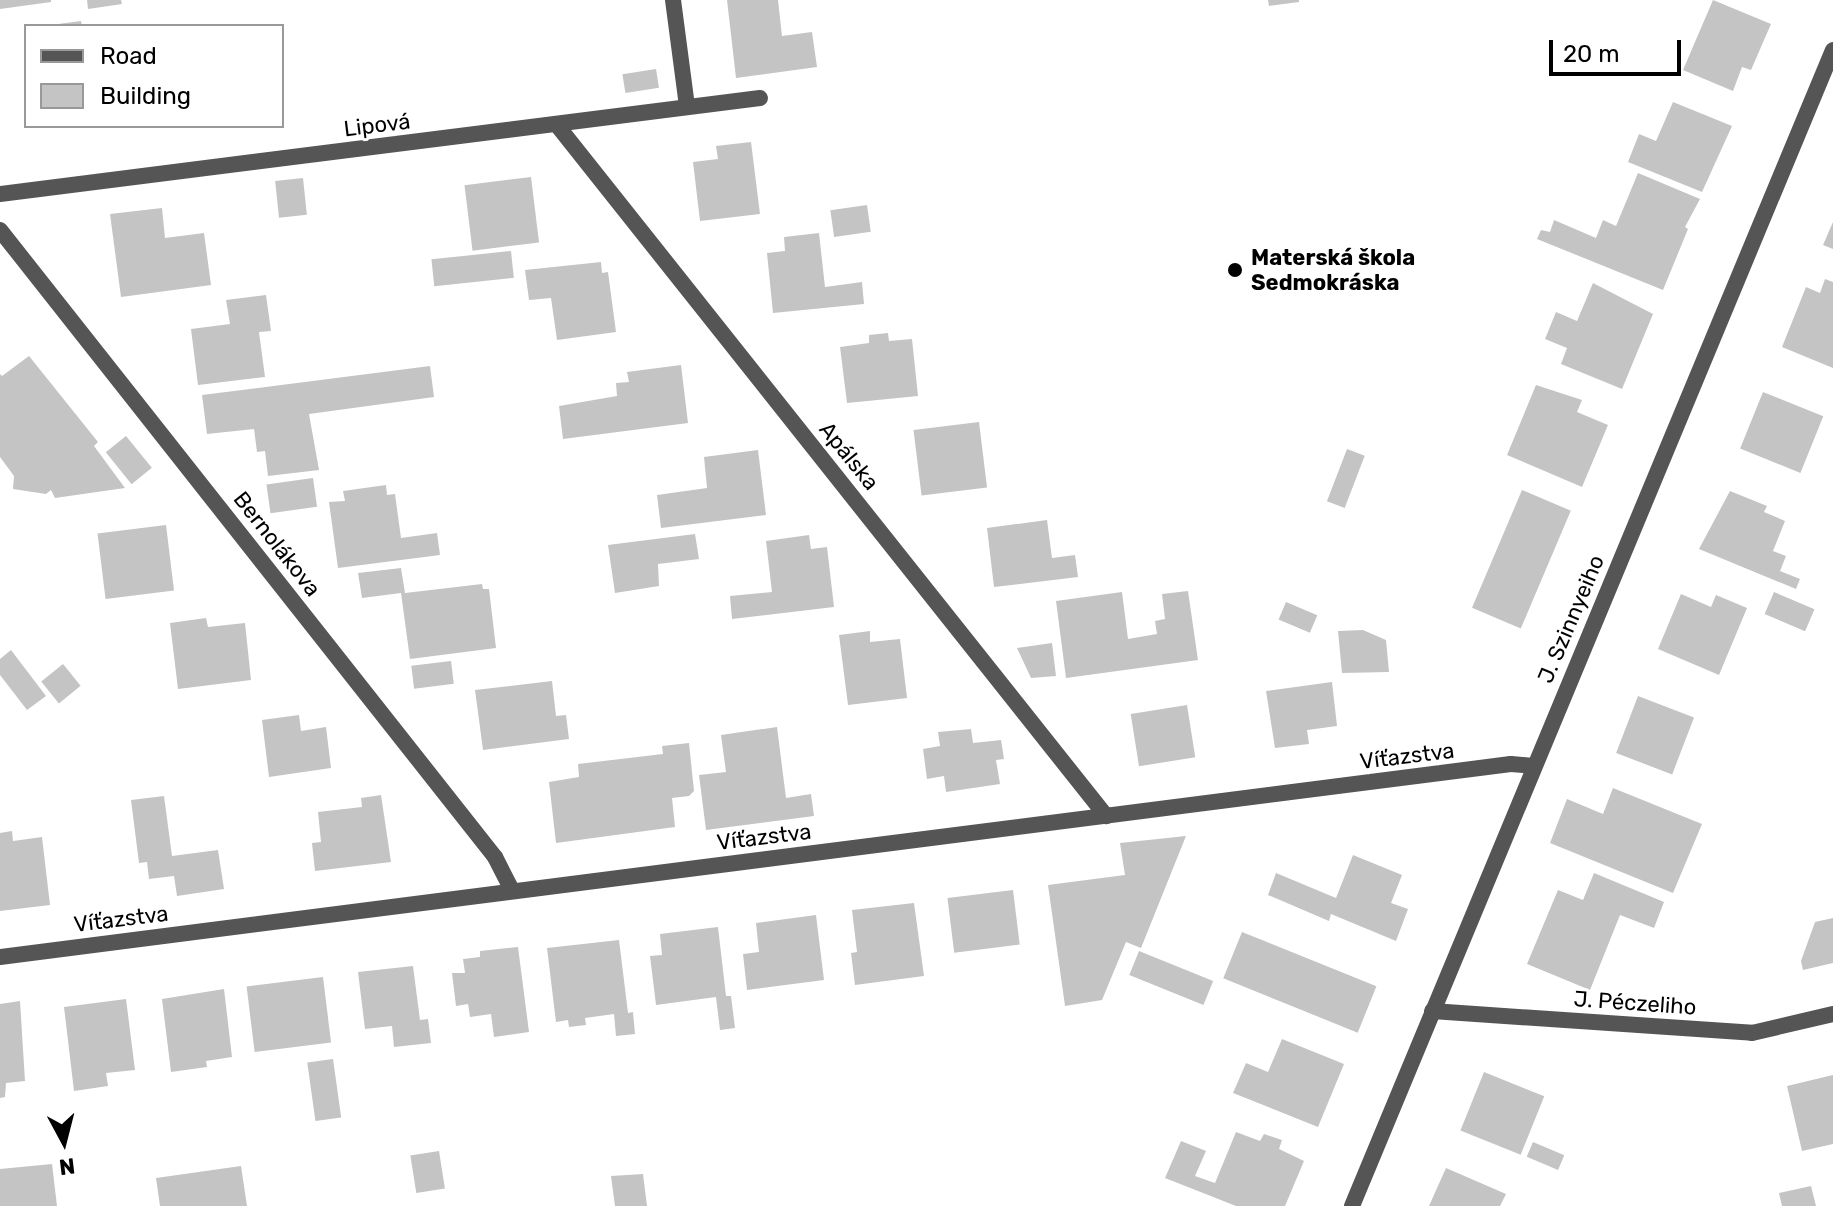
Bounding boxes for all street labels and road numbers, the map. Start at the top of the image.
street label: Lipová [342,108,412,142]
street label: Apálska [814,417,884,495]
street label: Bernolákova [228,486,326,602]
street label: J. Szinnyeiho [1532,551,1610,687]
street label: Víťazstva [1358,737,1456,775]
street label: Víťazstva [715,818,813,856]
street label: Víťazstva [72,900,170,938]
street label: J. Péczeliho [1573,986,1697,1020]

